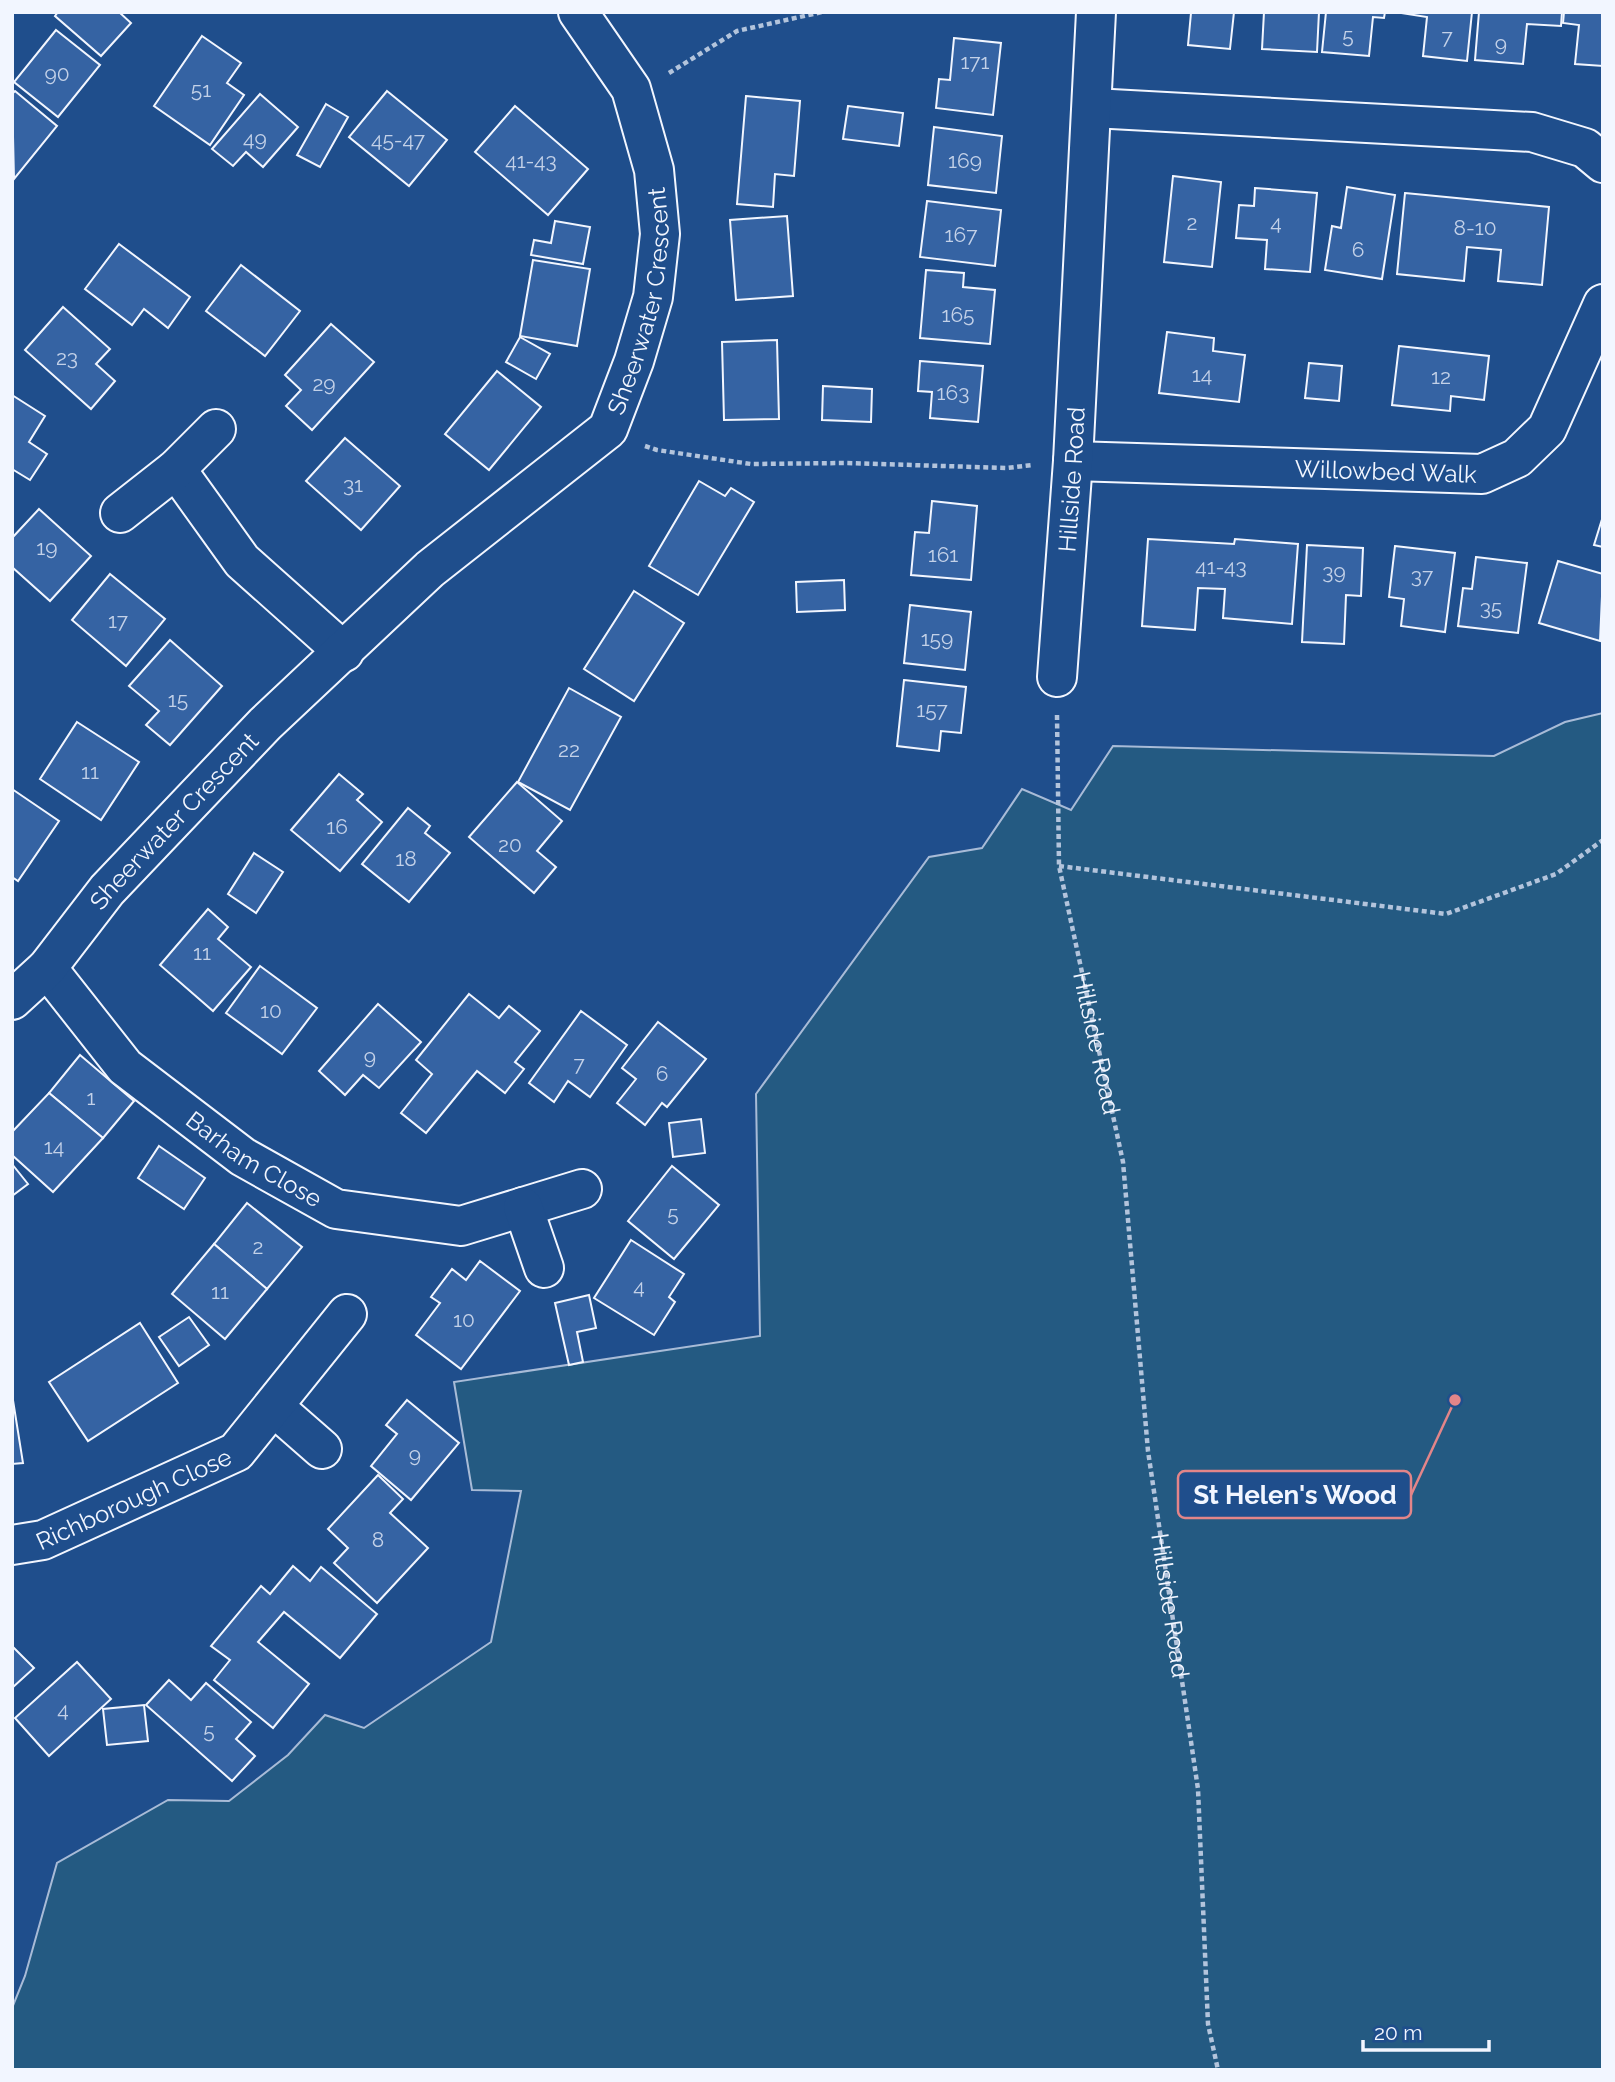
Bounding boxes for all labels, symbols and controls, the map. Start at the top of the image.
house number: 5 [1342,23,1354,48]
house number: 7 [1441,24,1453,49]
house number: 9 [1495,31,1507,56]
house number: 171 [960,49,990,74]
house number: 90 [44,61,70,86]
house number: 51 [191,77,211,102]
house number: 49 [243,126,267,151]
house number: 45-47 [371,127,426,152]
house number: 41-43 [505,148,557,173]
house number: 169 [948,148,982,173]
street label: Sheerwater Crescent [600,186,675,418]
house number: 2 [1187,210,1197,235]
house number: 4 [1270,210,1282,235]
house number: 8-10 [1453,215,1497,240]
house number: 167 [945,222,978,247]
house number: 6 [1352,237,1364,262]
house number: 165 [941,302,975,327]
house number: 23 [56,345,78,370]
house number: 14 [1192,362,1212,387]
house number: 12 [1431,364,1451,389]
house number: 29 [312,371,336,396]
house number: 163 [937,380,969,405]
street label: Hillside Road [1052,406,1090,553]
street label: Willowbed Walk [1294,454,1478,488]
house number: 31 [343,472,363,497]
house number: 19 [36,535,58,560]
house number: 161 [928,542,958,567]
house number: 41-43 [1195,554,1247,579]
house number: 39 [1322,559,1346,584]
house number: 37 [1411,563,1434,588]
house number: 35 [1480,595,1502,620]
house number: 17 [108,608,129,633]
house number: 159 [921,626,953,651]
house number: 15 [168,687,188,712]
house number: 157 [916,697,949,722]
street label: Sheerwater Crescent [83,726,264,915]
house number: 22 [558,737,580,762]
house number: 11 [81,759,99,784]
house number: 16 [326,814,348,839]
house number: 20 [498,832,522,857]
house number: 18 [395,846,417,871]
house number: 11 [193,940,211,965]
street label: Hillside Road [1068,969,1127,1117]
house number: 10 [260,998,282,1023]
house number: 9 [364,1044,376,1069]
house number: 7 [573,1051,585,1076]
house number: 6 [656,1061,668,1086]
house number: 1 [87,1085,96,1110]
street label: Barham Close [181,1105,327,1213]
house number: 14 [44,1134,64,1159]
house number: 5 [667,1201,679,1226]
house number: 2 [253,1234,263,1259]
house number: 4 [633,1274,645,1299]
house number: 11 [211,1279,229,1304]
house number: 10 [453,1307,475,1332]
street label: Richborough Close [31,1442,236,1556]
house number: 9 [409,1442,421,1467]
callout: St Helen's Wood [1178,1471,1411,1518]
text: St Helen's Wood [1193,1480,1397,1510]
house number: 8 [372,1527,384,1552]
street label: Hillside Road [1146,1531,1196,1680]
house number: 4 [57,1697,69,1722]
house number: 5 [203,1718,215,1743]
scale bar [1363,2008,1489,2052]
text: 20 m [1374,2020,1422,2045]

